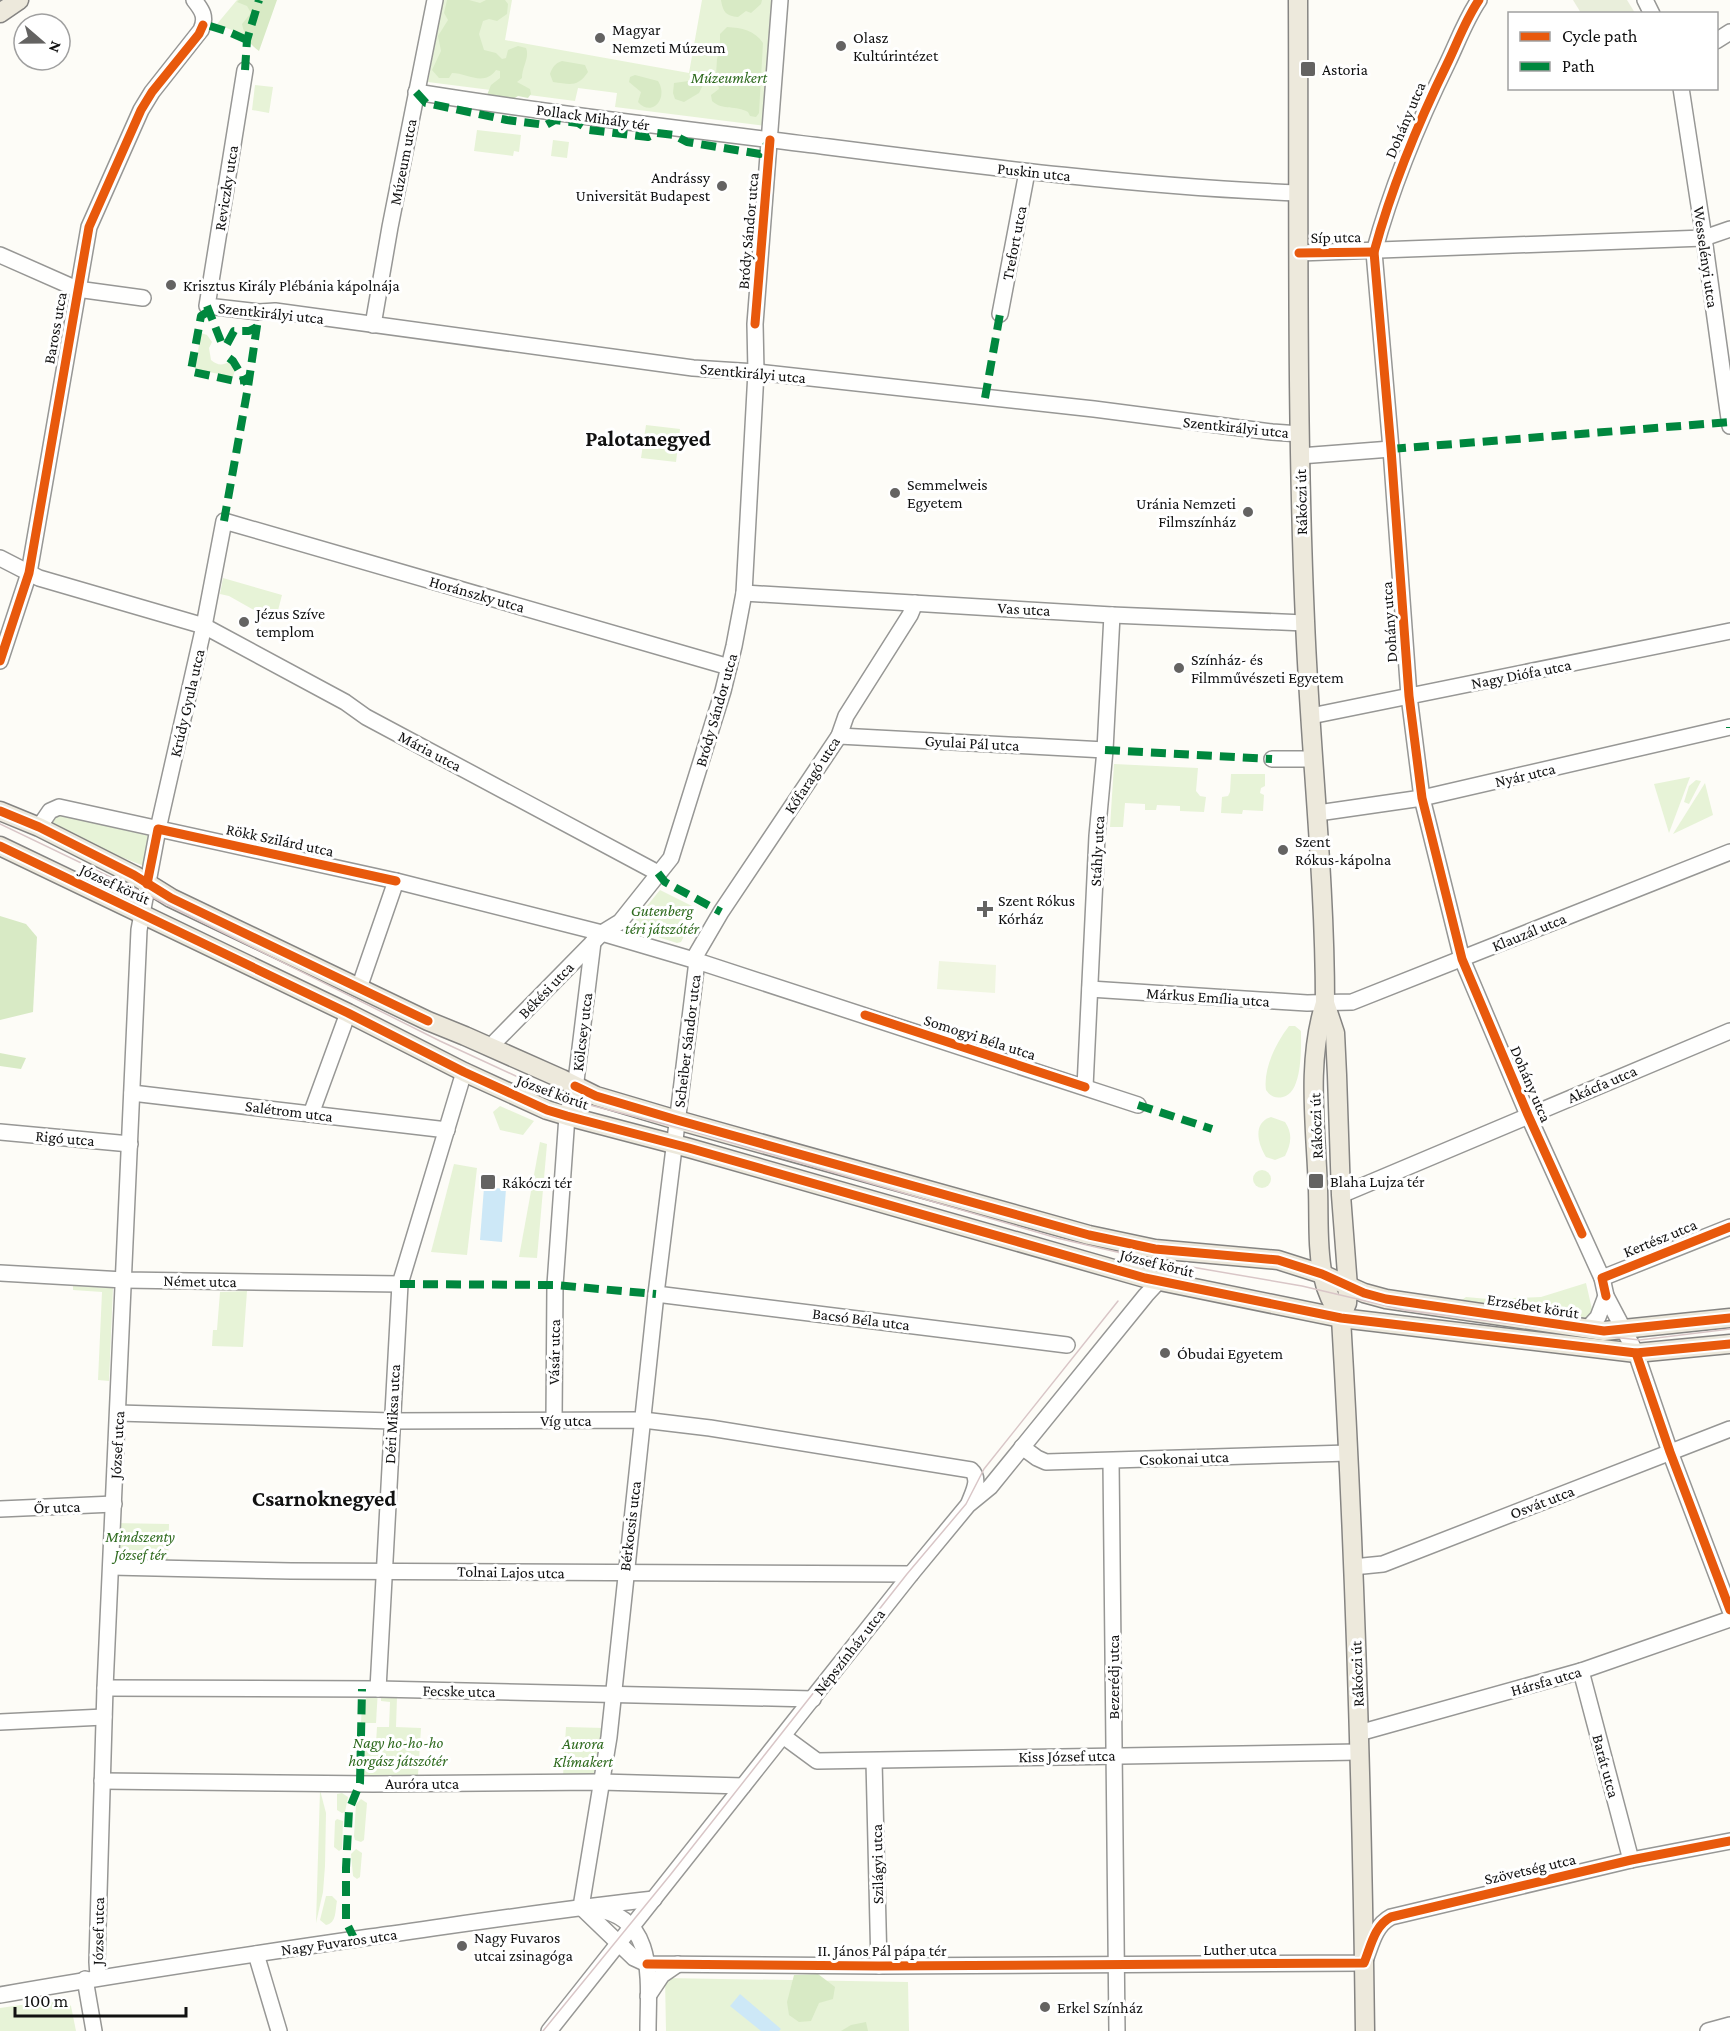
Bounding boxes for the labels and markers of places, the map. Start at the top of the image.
place label: Magyar Nemzeti Múzeum [612,21,726,56]
place label: Olasz Kultúrintézet [853,29,939,64]
marker: Magyar Nemzeti Múzeum [593,31,607,45]
marker: Olasz Kultúrintézet [834,39,848,53]
marker: Astoria [1299,60,1317,78]
place label: Astoria [1322,61,1368,78]
place label: Andrássy Universität Budapest [576,169,711,205]
marker: Andrássy Universität Budapest [715,179,729,193]
place label: Krisztus Király Plébánia kápolnája [183,277,400,295]
marker: Krisztus Király Plébánia kápolnája [164,278,178,292]
place label: Semmelweis Egyetem [907,476,988,512]
marker: Semmelweis Egyetem [888,486,902,500]
place label: Uránia Nemzeti Filmszínház [1136,495,1236,530]
marker: Uránia Nemzeti Filmszínház [1241,505,1255,519]
place label: Jézus Szíve templom [254,605,325,641]
marker: Jézus Szíve templom [237,615,251,629]
place label: Színház- és Filmművészeti Egyetem [1191,651,1344,687]
marker: Színház- és Filmművészeti Egyetem [1172,661,1186,675]
place label: Szent Rókus-kápolna [1295,833,1392,869]
marker: Szent Rókus-kápolna [1276,843,1290,857]
place label: Szent Rókus Kórház [998,892,1075,927]
marker: Szent Rókus Kórház [976,900,994,918]
marker: Blaha Lujza tér [1307,1172,1325,1190]
marker: Rákóczi tér [479,1173,497,1191]
place label: Blaha Lujza tér [1330,1173,1425,1191]
place label: Rákóczi tér [502,1174,572,1191]
place label: Óbudai Egyetem [1177,1345,1283,1363]
marker: Óbudai Egyetem [1158,1346,1172,1360]
place label: Nagy Fuvaros utcai zsinagóga [474,1929,573,1965]
marker: Nagy Fuvaros utcai zsinagóga [455,1939,469,1953]
place label: Erkel Színház [1057,1999,1143,2016]
marker: Erkel Színház [1038,2000,1052,2014]

